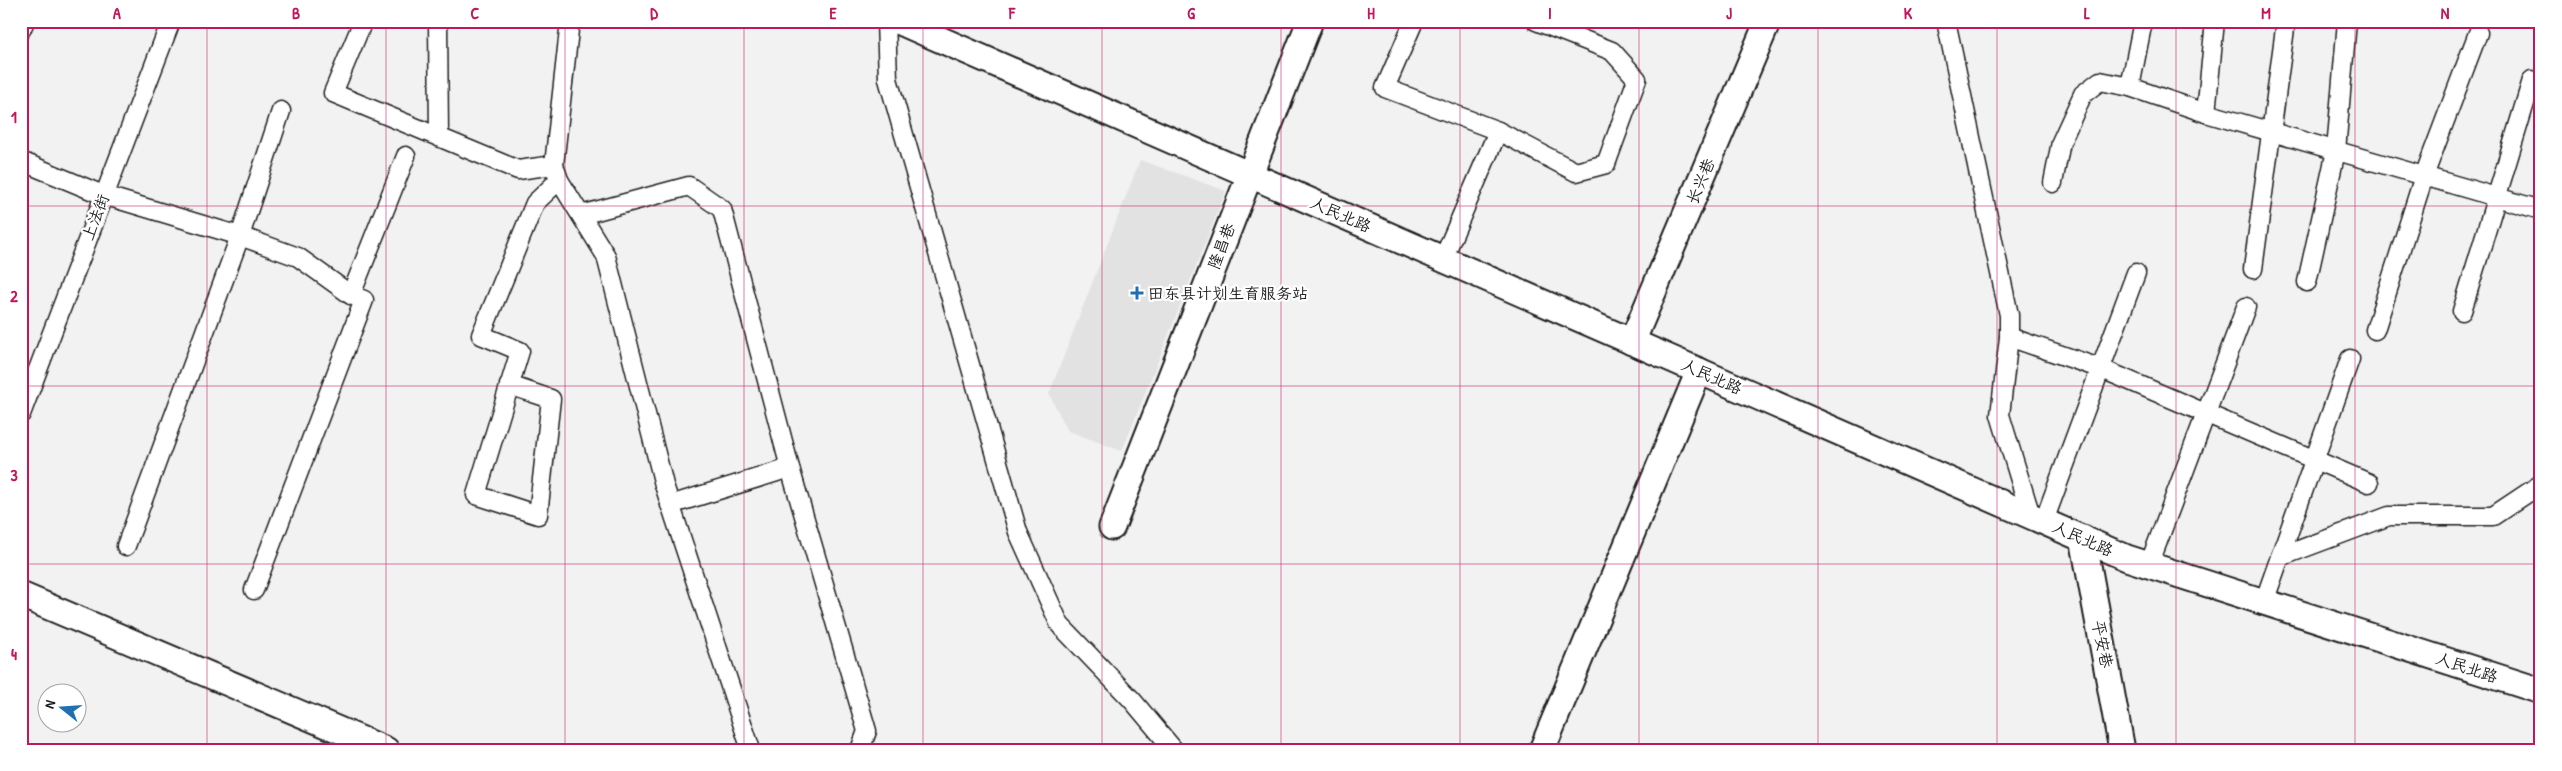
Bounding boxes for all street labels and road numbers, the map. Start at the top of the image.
street label: 长兴巷 [1680,155,1720,207]
street label: 上法街 [76,191,114,243]
street label: 人民北路 [1307,191,1375,237]
street label: 隆昌巷 [1202,220,1240,272]
street label: 人民北路 [1678,353,1746,399]
street label: 人民北路 [2049,515,2117,561]
street label: 平安巷 [2088,618,2118,670]
street label: 人民北路 [2433,647,2501,687]

